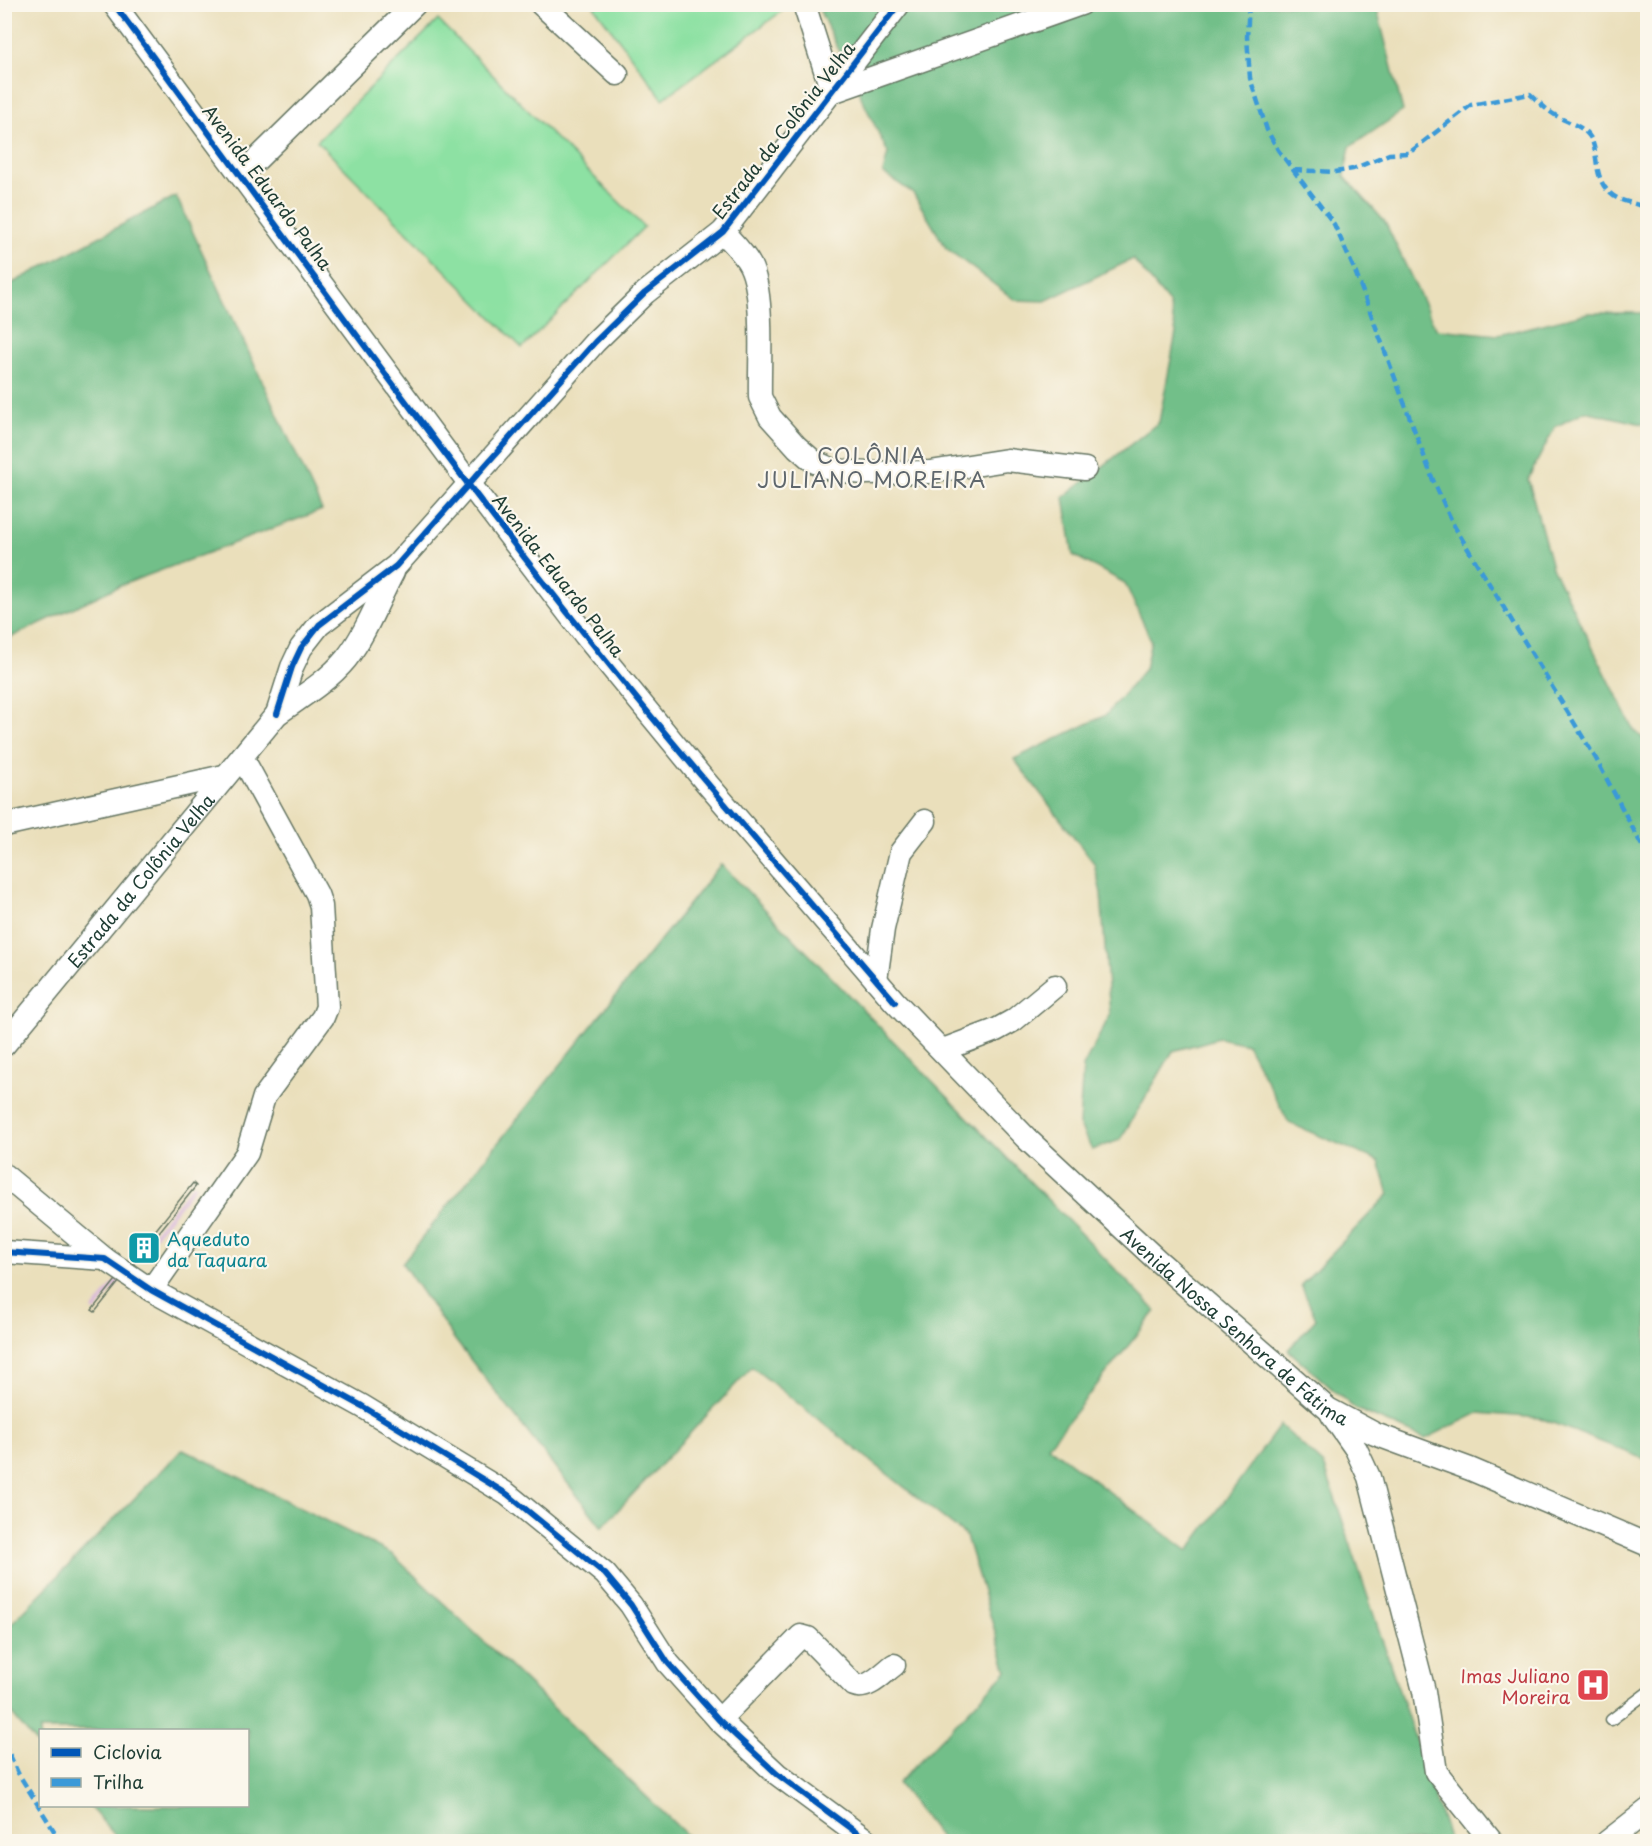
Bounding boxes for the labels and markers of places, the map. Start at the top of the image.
place label: Aqueduto da Taquara [167,1225,268,1273]
building icon: Aqueduto da Taquara [126,1230,162,1266]
place label: Imas Juliano Moreira [1461,1662,1571,1710]
hospital icon: Imas Juliano Moreira [1575,1667,1611,1703]

